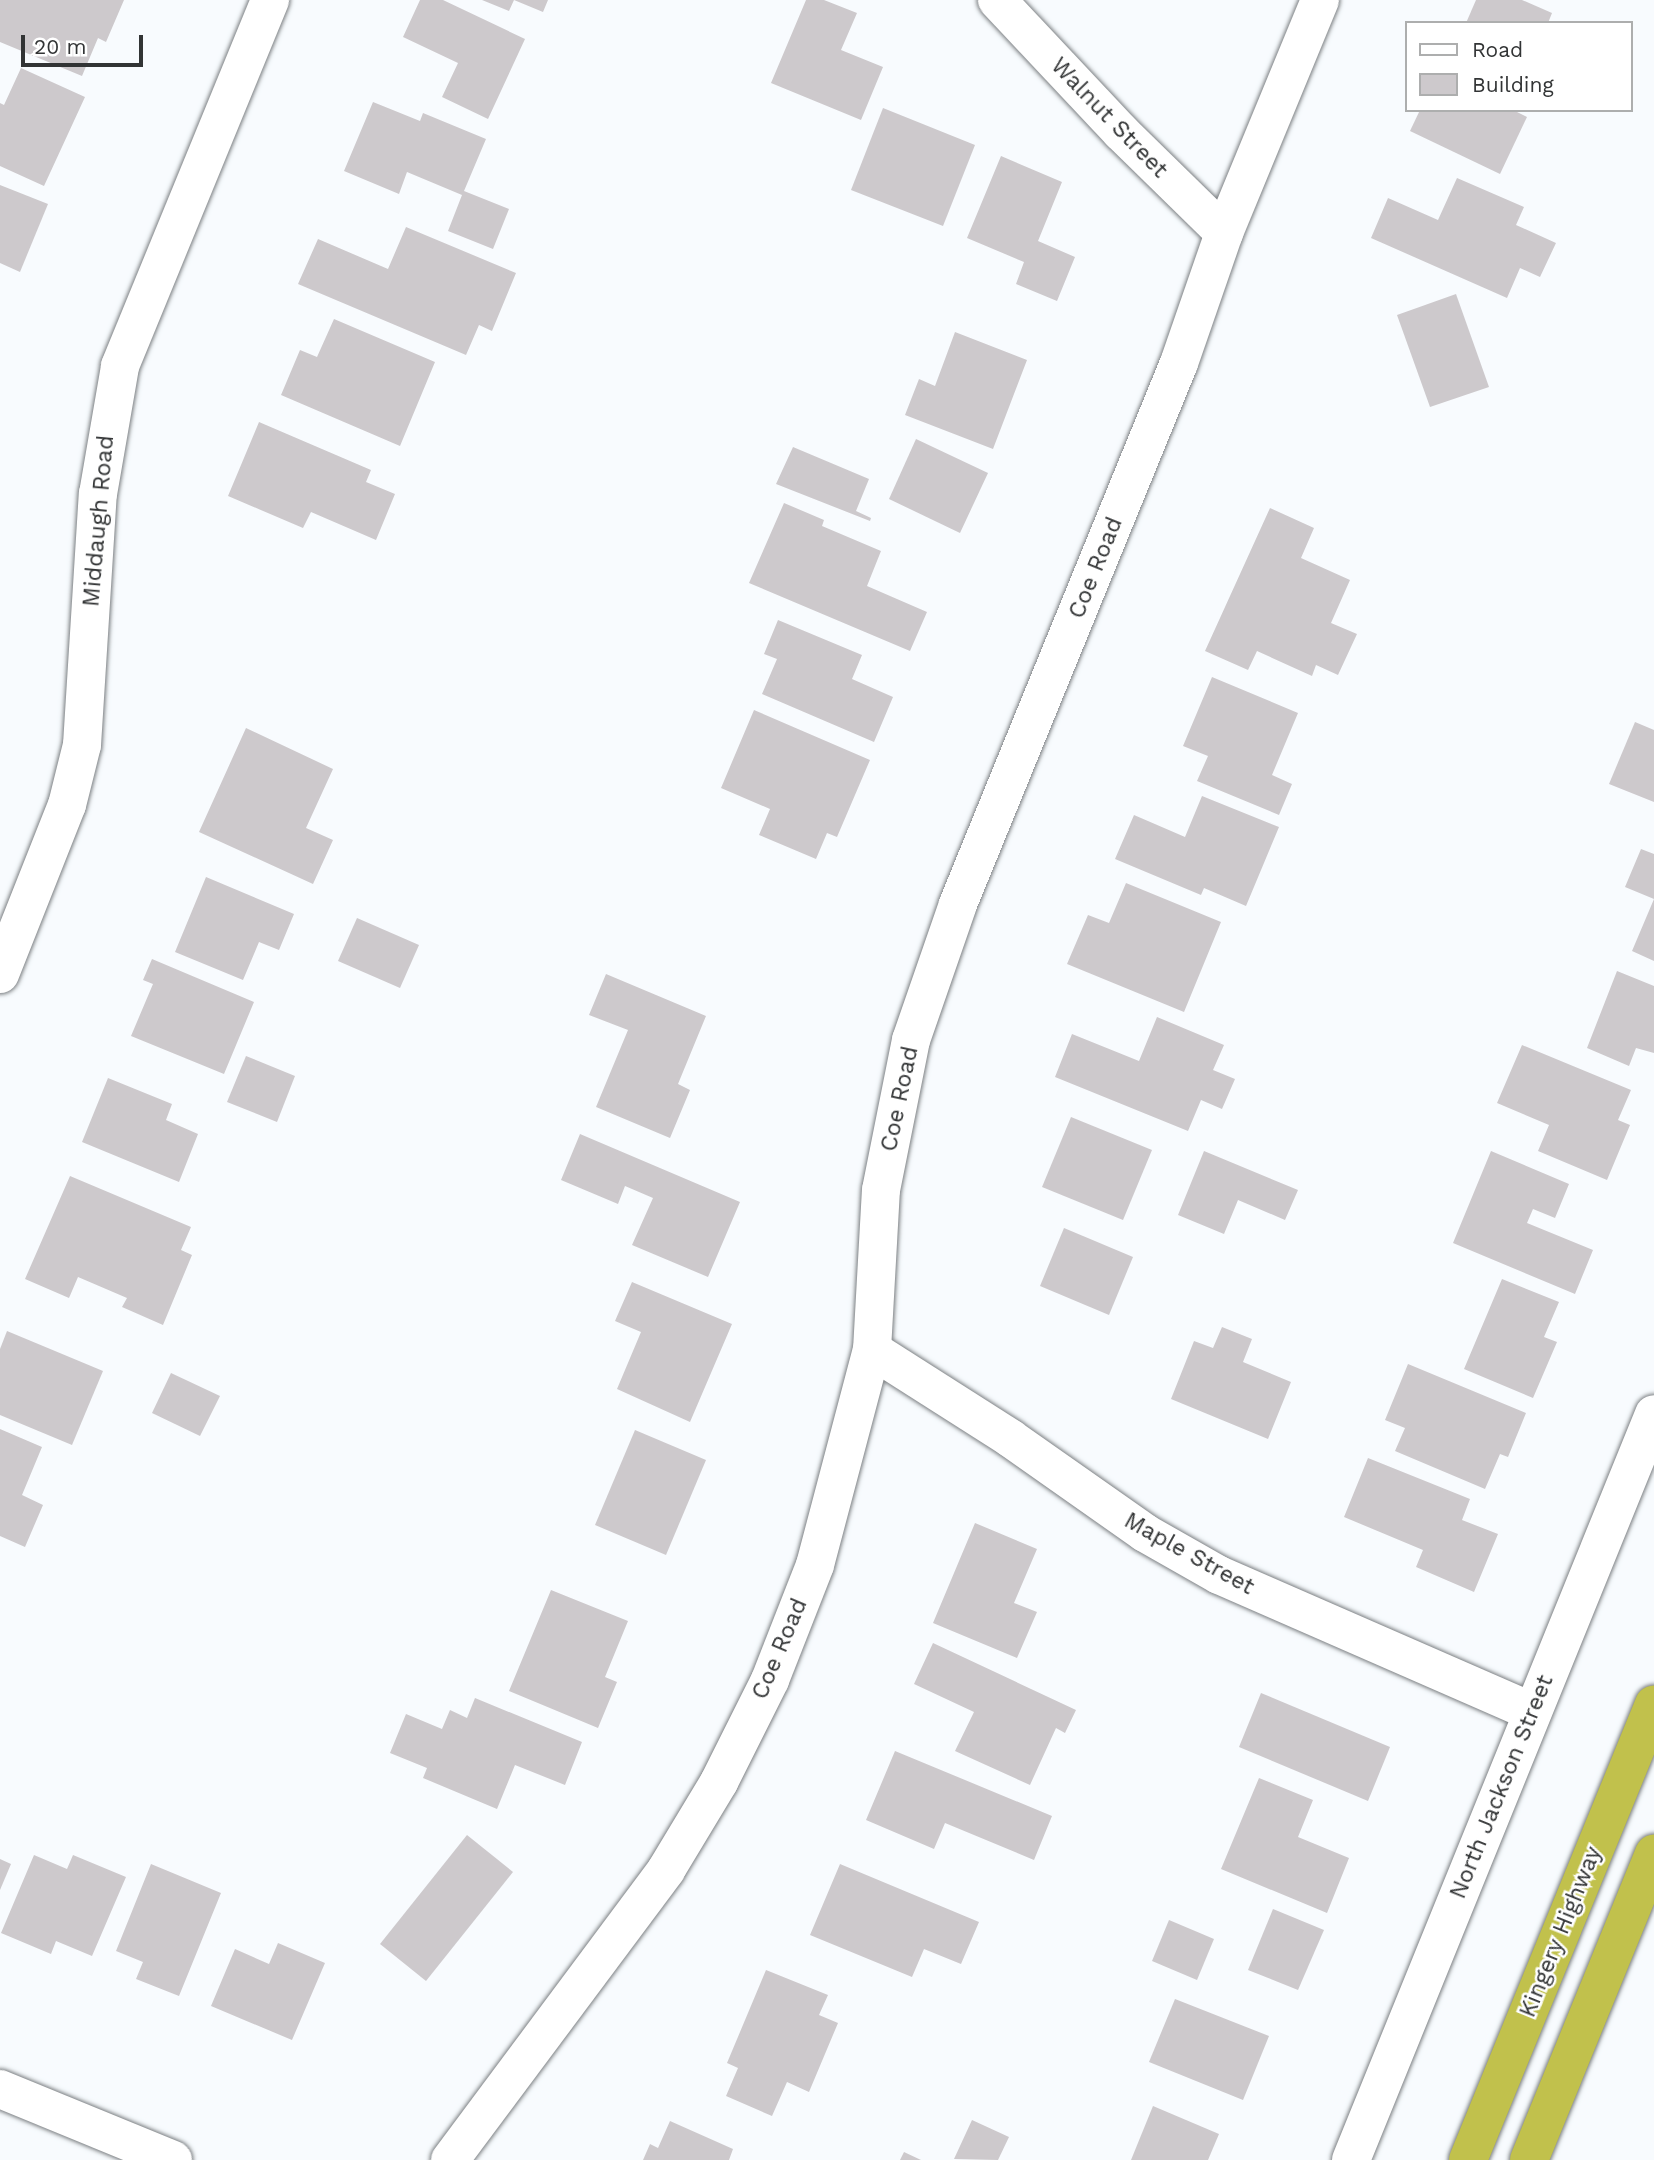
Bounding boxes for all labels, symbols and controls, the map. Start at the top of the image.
scale bar [24,21,147,65]
legend [1406,21,1633,112]
text: 20 m [34,34,86,59]
text: Road [1472,37,1523,62]
street label: Walnut Street [1045,52,1173,184]
text: Building [1472,72,1554,97]
street label: Middaugh Road [78,434,120,608]
street label: Coe Road [1063,513,1129,623]
street label: Coe Road [875,1044,925,1154]
street label: Maple Street [1119,1507,1259,1601]
street label: Coe Road [746,1594,814,1704]
street label: North Jackson Street [1444,1671,1560,1903]
street label: Kingery Highway [1514,1842,1608,2022]

